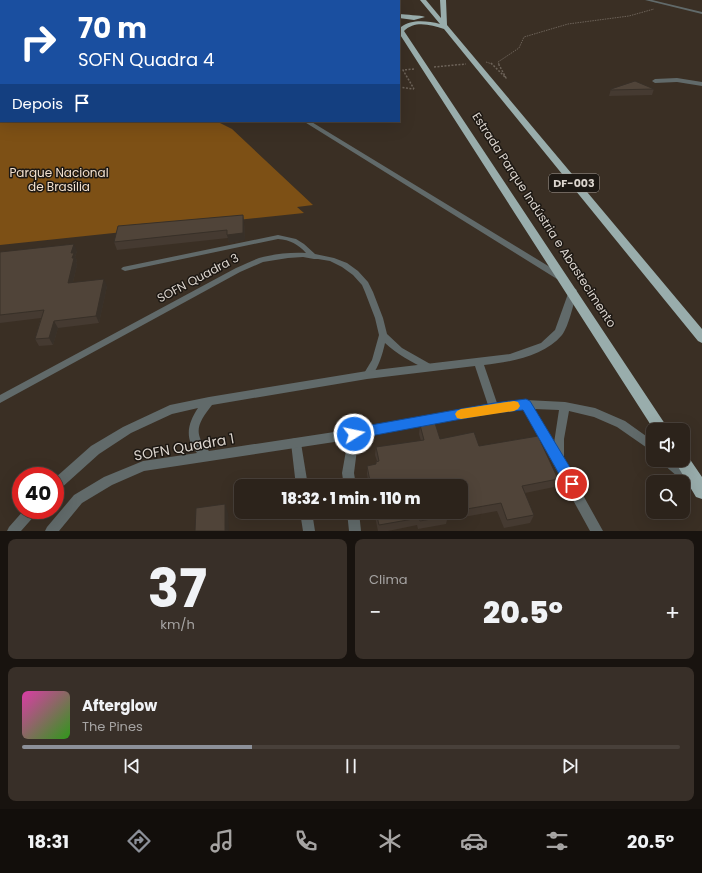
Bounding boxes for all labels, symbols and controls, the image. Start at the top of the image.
text: 70 m [78,9,147,48]
icon: right [12,16,64,68]
text: SOFN Quadra 4 [78,47,214,72]
icon: arrive [71,92,93,114]
text: Depois [12,93,63,114]
street label: Estrada Parque Indústria e Abastecimento [468,109,621,331]
park label: Parque Nacional de Brasília [9,164,109,195]
road number: DF-003 [549,174,599,192]
street label: SOFN Quadra 3 [154,249,242,306]
position arrow [333,413,375,455]
map controls [646,423,690,519]
button: sound [646,423,690,467]
street label: SOFN Quadra 1 [132,428,236,466]
speed limit sign: 40 [12,467,64,519]
pin [555,467,589,501]
icon: arrive [561,473,583,495]
button: search [646,475,690,519]
text: 18:32 · 1 min · 110 m [282,488,420,509]
text: 37 [148,552,207,625]
text: Clima [369,570,408,589]
text: 20.5° [483,591,563,634]
text: − [369,597,381,628]
text: + [665,597,680,628]
text: km/h [160,615,195,634]
text: Afterglow [82,695,157,716]
text: The Pines [82,717,143,736]
icon: previous [121,755,143,777]
icon: pause [340,755,362,777]
icon: next [559,755,581,777]
icon: directions [125,827,153,855]
icon: music [208,827,236,855]
icon: phone [292,827,320,855]
icon: climate [376,827,404,855]
icon: car [460,827,488,855]
icon: filters [543,827,571,855]
text: 18:31 [28,829,69,854]
text: 20.5° [627,829,674,854]

